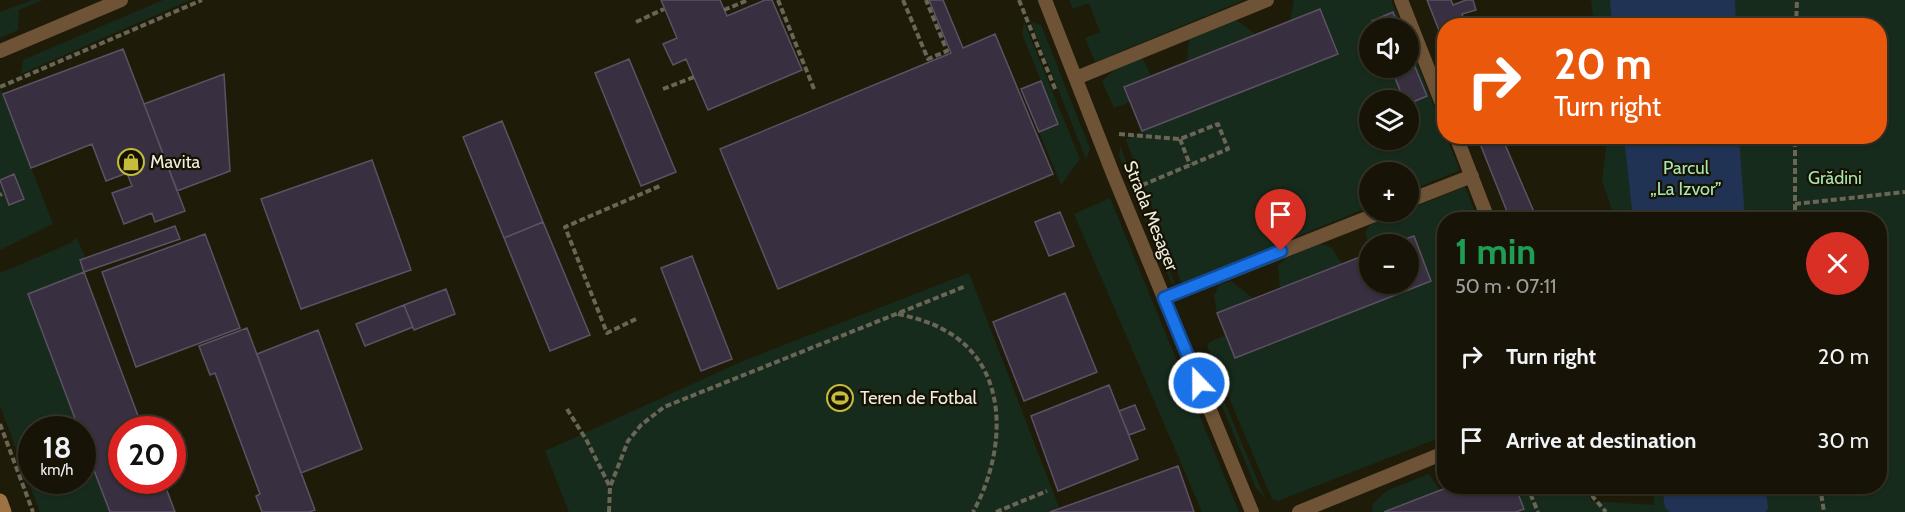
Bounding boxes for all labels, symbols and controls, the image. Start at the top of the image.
map controls [1359,18,1419,294]
button: sound [1359,18,1419,78]
text: 20 m [1554,38,1652,90]
icon: right [1455,42,1533,120]
button: layers [1359,90,1419,150]
text: Turn right [1554,90,1661,123]
shop icon: Mavita [116,147,146,177]
place label: Mavita [150,151,201,173]
park label: Parcul „La Izvor” [1651,157,1721,200]
street label: Strada Mesager [1119,158,1183,275]
button: + [1359,162,1419,222]
park label: Grădini [1808,167,1862,189]
pin [1255,189,1306,251]
icon: arrive [1264,198,1297,231]
text: 1 min [1455,229,1536,273]
button: close [1806,232,1869,295]
button: − [1359,234,1419,294]
text: 50 m · 07:11 [1455,274,1557,298]
icon: right [1455,340,1488,373]
text: Turn right [1506,343,1596,370]
text: 20 m [1818,343,1869,370]
position arrow [1167,351,1231,415]
sports icon: Teren de Fotbal [825,383,855,413]
place label: Teren de Fotbal [860,387,978,409]
speed limit sign: 20 [108,416,186,494]
icon: arrive [1455,424,1488,457]
text: Arrive at destination [1506,427,1696,454]
text: 30 m [1817,427,1869,454]
text: 18 [42,429,72,466]
text: km/h [41,461,73,479]

